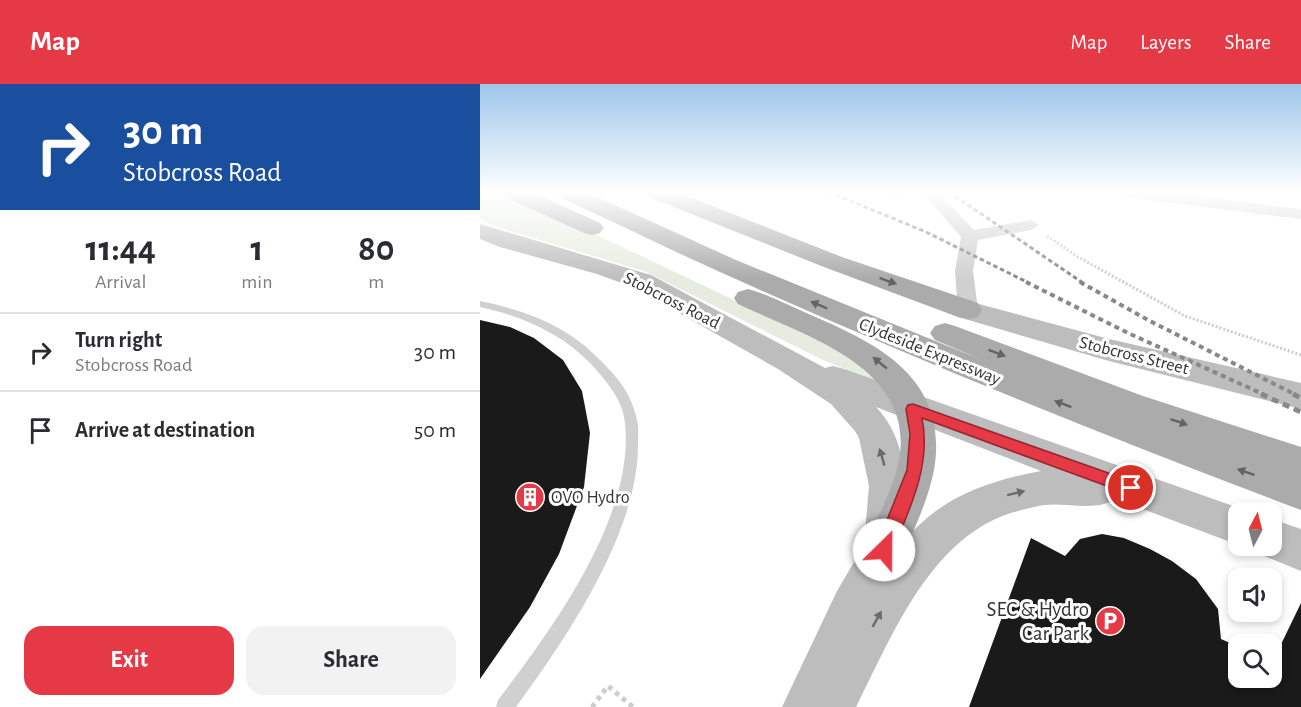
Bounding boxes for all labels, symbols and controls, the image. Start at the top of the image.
text: Map [30,28,80,56]
text: Map [1071,32,1107,53]
text: Layers [1140,32,1191,53]
text: Share [1224,32,1271,53]
icon: right [24,108,102,186]
text: 30 m [123,110,203,152]
text: Stobcross Road [123,159,281,186]
text: 11:44 [85,231,156,267]
text: 1 [250,231,263,267]
text: 80 [358,231,394,267]
street label: Stobcross Road [620,269,723,333]
text: Arrival [95,272,146,292]
text: min [241,272,273,292]
text: m [368,272,384,292]
one-way arrow [879,277,897,287]
one-way arrow [811,300,828,309]
street label: Clydeside Expressway [856,315,1003,389]
text: Turn right [75,329,162,351]
street label: Stobcross Street [1077,334,1191,378]
icon: right [24,336,57,369]
text: 30 m [414,341,456,363]
one-way arrow [988,349,1006,358]
text: Stobcross Road [75,355,192,375]
one-way arrow [872,358,887,370]
one-way arrow [1054,399,1072,408]
icon: arrive [24,414,57,447]
one-way arrow [1171,417,1189,427]
text: Arrive at destination [75,419,255,441]
text: 50 m [414,419,456,441]
one-way arrow [877,448,887,466]
pin [1105,462,1156,513]
one-way arrow [1237,467,1255,477]
icon: arrive [1114,471,1147,504]
building icon: OVO Hydro [514,481,546,513]
one-way arrow [1007,487,1025,497]
place label: OVO Hydro [551,489,630,507]
north arrow [1228,502,1282,556]
map controls [1228,502,1282,688]
position arrow [852,518,916,582]
button: sound [1228,568,1282,622]
place label: SEC & Hydro Car Park [987,599,1089,644]
parking icon: SEC & Hydro Car Park [1094,605,1126,637]
one-way arrow [872,610,882,627]
button: Exit [24,626,234,695]
button: Share [246,626,456,695]
button: search [1228,634,1282,688]

